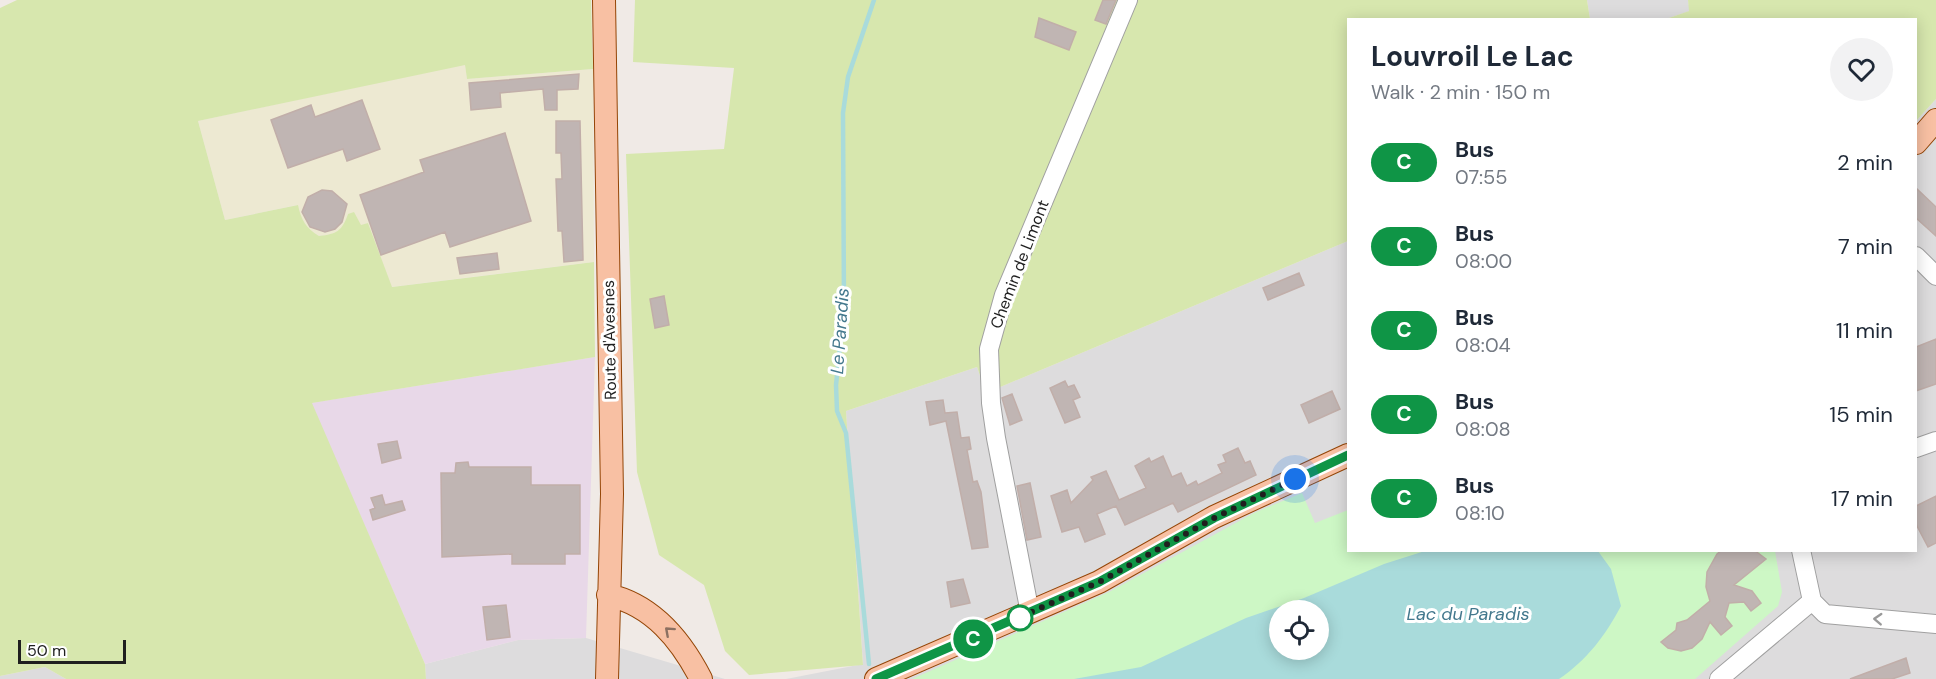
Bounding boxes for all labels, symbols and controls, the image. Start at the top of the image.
text: Louvroil Le Lac [1371,38,1574,75]
button: heart [1830,38,1893,101]
text: Walk · 2 min · 150 m [1371,79,1550,105]
text: Bus [1455,135,1494,164]
text: C [1396,148,1412,176]
text: 2 min [1837,148,1893,177]
text: 07:55 [1455,164,1508,190]
street label: Chemin de Limont [985,197,1054,331]
text: Bus [1455,219,1494,248]
text: C [1396,232,1412,260]
text: 7 min [1838,232,1893,261]
text: 08:00 [1455,248,1512,274]
street label: Route d'Avesnes [598,280,621,400]
water label: Le Paradis [825,287,855,375]
text: Bus [1455,303,1494,332]
text: C [1396,316,1412,344]
text: 11 min [1836,316,1893,345]
text: 08:04 [1455,332,1511,358]
text: Bus [1455,387,1494,416]
text: C [1396,400,1412,428]
text: 15 min [1829,400,1893,429]
text: 08:08 [1455,416,1511,442]
your location [1280,464,1310,494]
text: Bus [1455,471,1494,500]
text: C [1396,484,1412,512]
text: 17 min [1831,484,1893,513]
text: 08:10 [1455,500,1505,526]
map controls [1269,600,1329,660]
button: locate [1269,600,1329,660]
water label: Lac du Paradis [1406,602,1530,626]
unlabelled marker [1007,605,1033,631]
one-way arrow [1873,613,1882,626]
line badge: C [954,620,992,658]
text: C [965,625,981,653]
one-way arrow [665,627,675,638]
scale bar [18,637,126,664]
text: 50 m [27,640,66,661]

